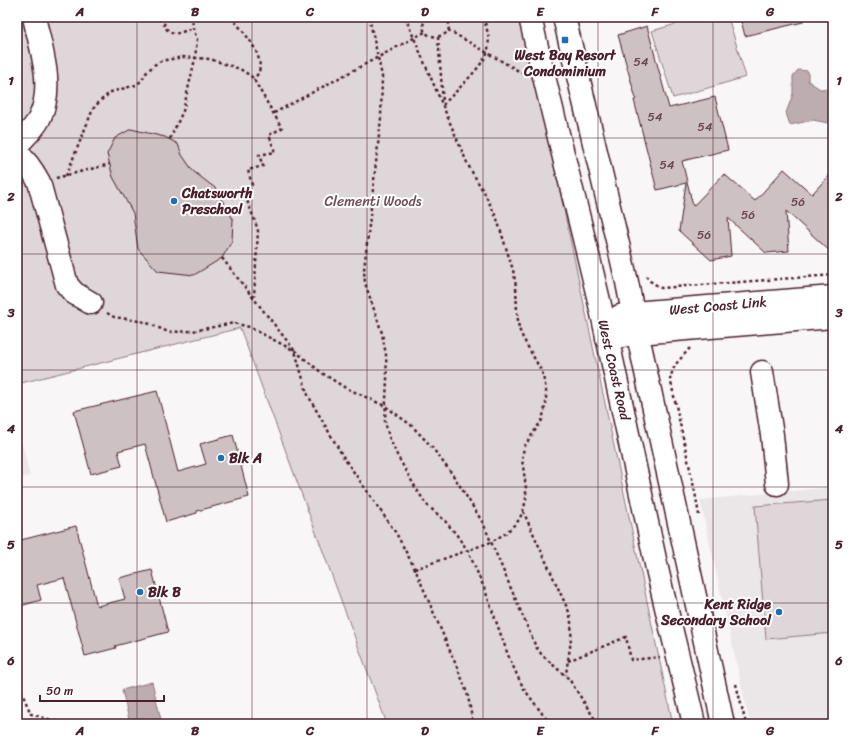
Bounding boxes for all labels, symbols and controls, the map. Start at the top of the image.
text: A [75,0,84,23]
text: B [191,0,200,23]
text: C [305,0,315,23]
text: D [421,0,429,23]
text: E [536,0,545,23]
text: F [650,0,659,23]
text: G [765,0,775,23]
marker: West Bay Resort Condominium [560,35,570,45]
place label: West Bay Resort Condominium [514,43,617,84]
house number: 54 [634,51,649,73]
text: 1 [8,69,14,92]
text: 1 [836,69,842,92]
house number: 54 [648,106,663,128]
house number: 54 [698,116,713,138]
house number: 54 [660,154,675,176]
place label: Chatsworth Preschool [181,181,253,222]
text: 2 [6,185,15,208]
text: 2 [834,185,843,208]
park label: Clementi Woods [324,189,422,214]
house number: 56 [791,191,805,213]
marker: Chatsworth Preschool [169,196,179,206]
house number: 56 [741,204,755,226]
house number: 56 [697,224,711,246]
street label: West Coast Link [668,289,768,323]
text: 3 [6,301,15,324]
text: 3 [834,301,843,324]
street label: West Coast Road [590,317,638,424]
text: 4 [6,417,16,440]
text: 4 [834,417,844,440]
place label: Blk A [229,446,262,471]
marker: Blk A [216,453,226,463]
text: 5 [7,533,15,556]
text: 5 [835,533,843,556]
place label: Blk B [148,580,181,605]
marker: Blk B [135,587,145,597]
place label: Kent Ridge Secondary School [660,592,772,633]
marker: Kent Ridge Secondary School [774,607,784,617]
text: 6 [6,649,15,672]
text: 6 [834,649,843,672]
scale bar [40,677,164,703]
text: 50 m [46,680,73,702]
text: A [75,719,84,741]
text: B [191,719,200,741]
text: C [305,719,315,741]
text: D [421,719,429,741]
text: E [536,719,545,741]
text: F [650,719,659,741]
text: G [765,719,775,741]

